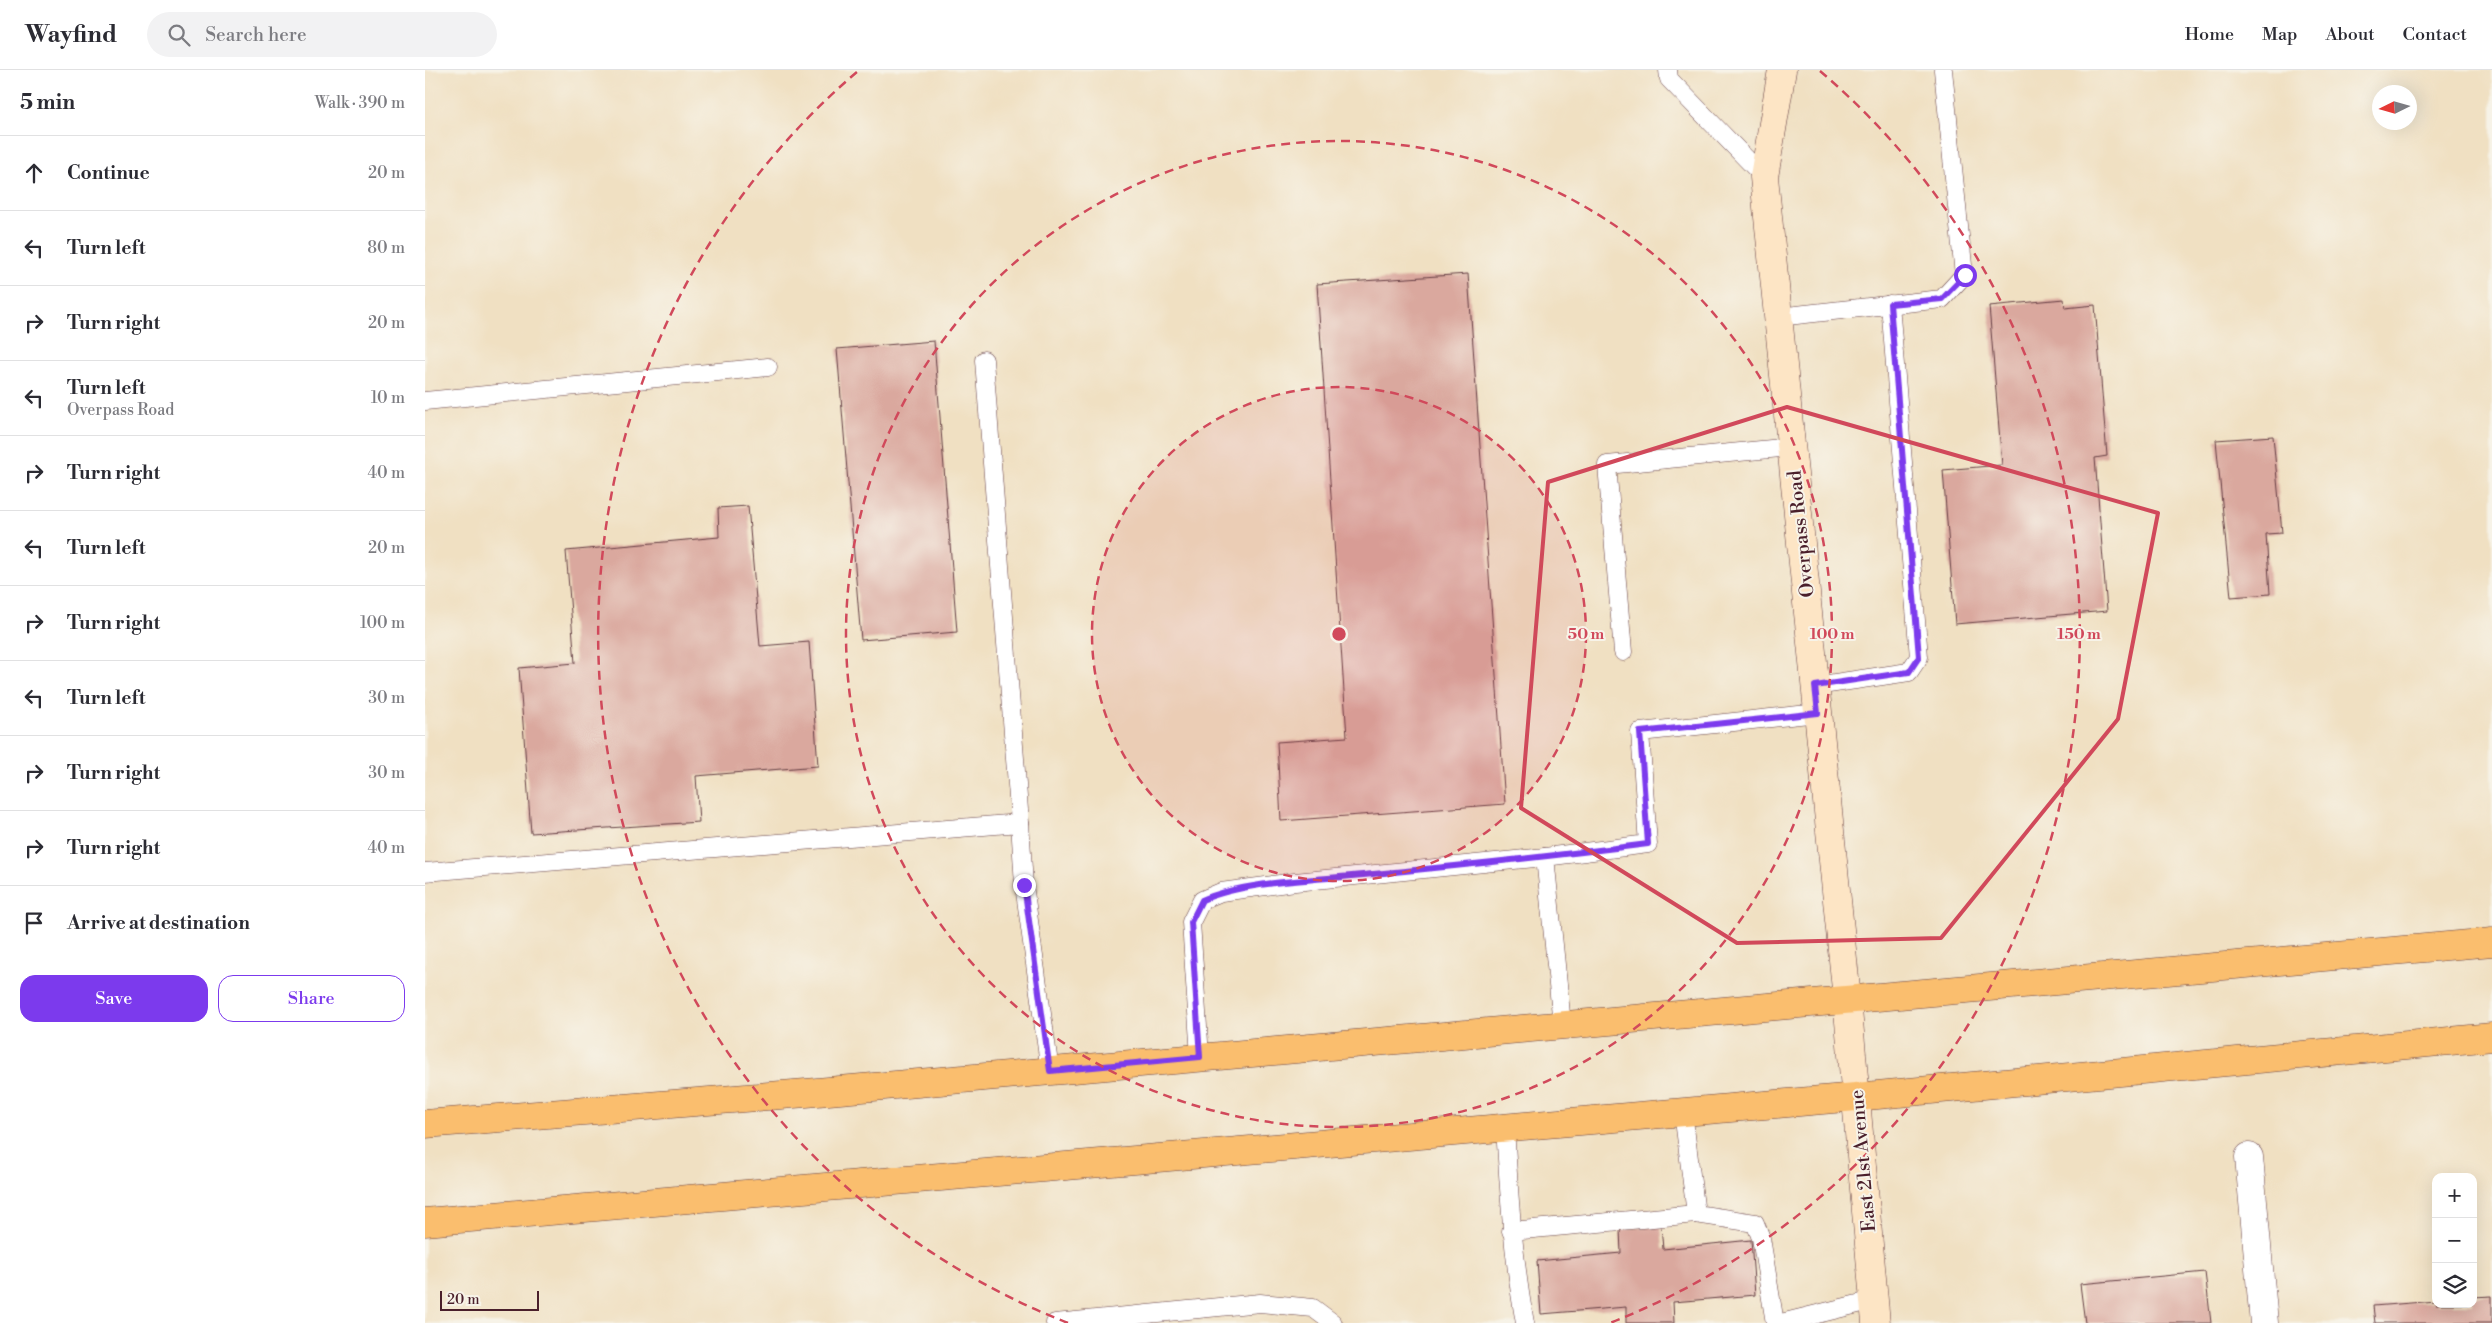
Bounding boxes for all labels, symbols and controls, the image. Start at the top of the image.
search box [147,12,497,57]
text: Wayfind [25,20,117,50]
icon: search [165,21,193,49]
text: Search here [205,23,307,47]
text: Home [2185,23,2234,46]
text: Map [2262,23,2298,46]
text: About [2326,23,2375,46]
text: Contact [2403,23,2467,46]
north arrow [2372,85,2417,130]
text: 5 min [20,90,75,116]
text: Walk · 390 m [315,93,405,113]
icon: ahead [20,159,48,187]
text: Continue [67,161,150,185]
text: 20 m [368,163,405,183]
icon: left [20,234,48,262]
text: Turn left [67,236,146,260]
text: 80 m [367,238,405,258]
route start [1954,264,1977,287]
icon: right [20,309,48,337]
text: Turn right [67,311,160,335]
text: 20 m [368,313,405,333]
text: Turn left [67,376,146,400]
icon: left [20,384,48,412]
text: 10 m [371,388,405,408]
text: Overpass Road [67,400,174,420]
icon: right [20,459,48,487]
text: Turn right [67,461,160,485]
text: 40 m [368,463,405,483]
street label: Overpass Road [1782,469,1820,599]
icon: left [20,534,48,562]
text: Turn left [67,536,146,560]
text: 20 m [368,538,405,558]
icon: right [20,609,48,637]
text: Turn right [67,611,160,635]
text: 100 m [360,613,405,633]
centre of rings [1330,625,1348,643]
text: 50 m [1568,625,1604,644]
text: 100 m [1810,625,1855,644]
text: 150 m [2057,625,2101,644]
icon: left [20,684,48,712]
text: Turn left [67,686,146,710]
text: 30 m [368,688,405,708]
icon: right [20,759,48,787]
text: Turn right [67,761,160,785]
text: 30 m [368,763,405,783]
icon: right [20,834,48,862]
text: Turn right [67,836,160,860]
text: 40 m [368,838,405,858]
route end [1013,874,1036,897]
icon: arrive [20,909,48,937]
text: Arrive at destination [67,911,250,935]
button: Save [20,975,208,1022]
button: Share [218,975,405,1022]
street label: East 21st Avenue [1845,1089,1881,1233]
map controls [2432,1173,2477,1308]
button: + [2432,1173,2477,1218]
button: − [2432,1218,2477,1263]
button: layers [2432,1263,2477,1308]
scale bar [440,1288,539,1311]
text: 20 m [447,1291,479,1309]

